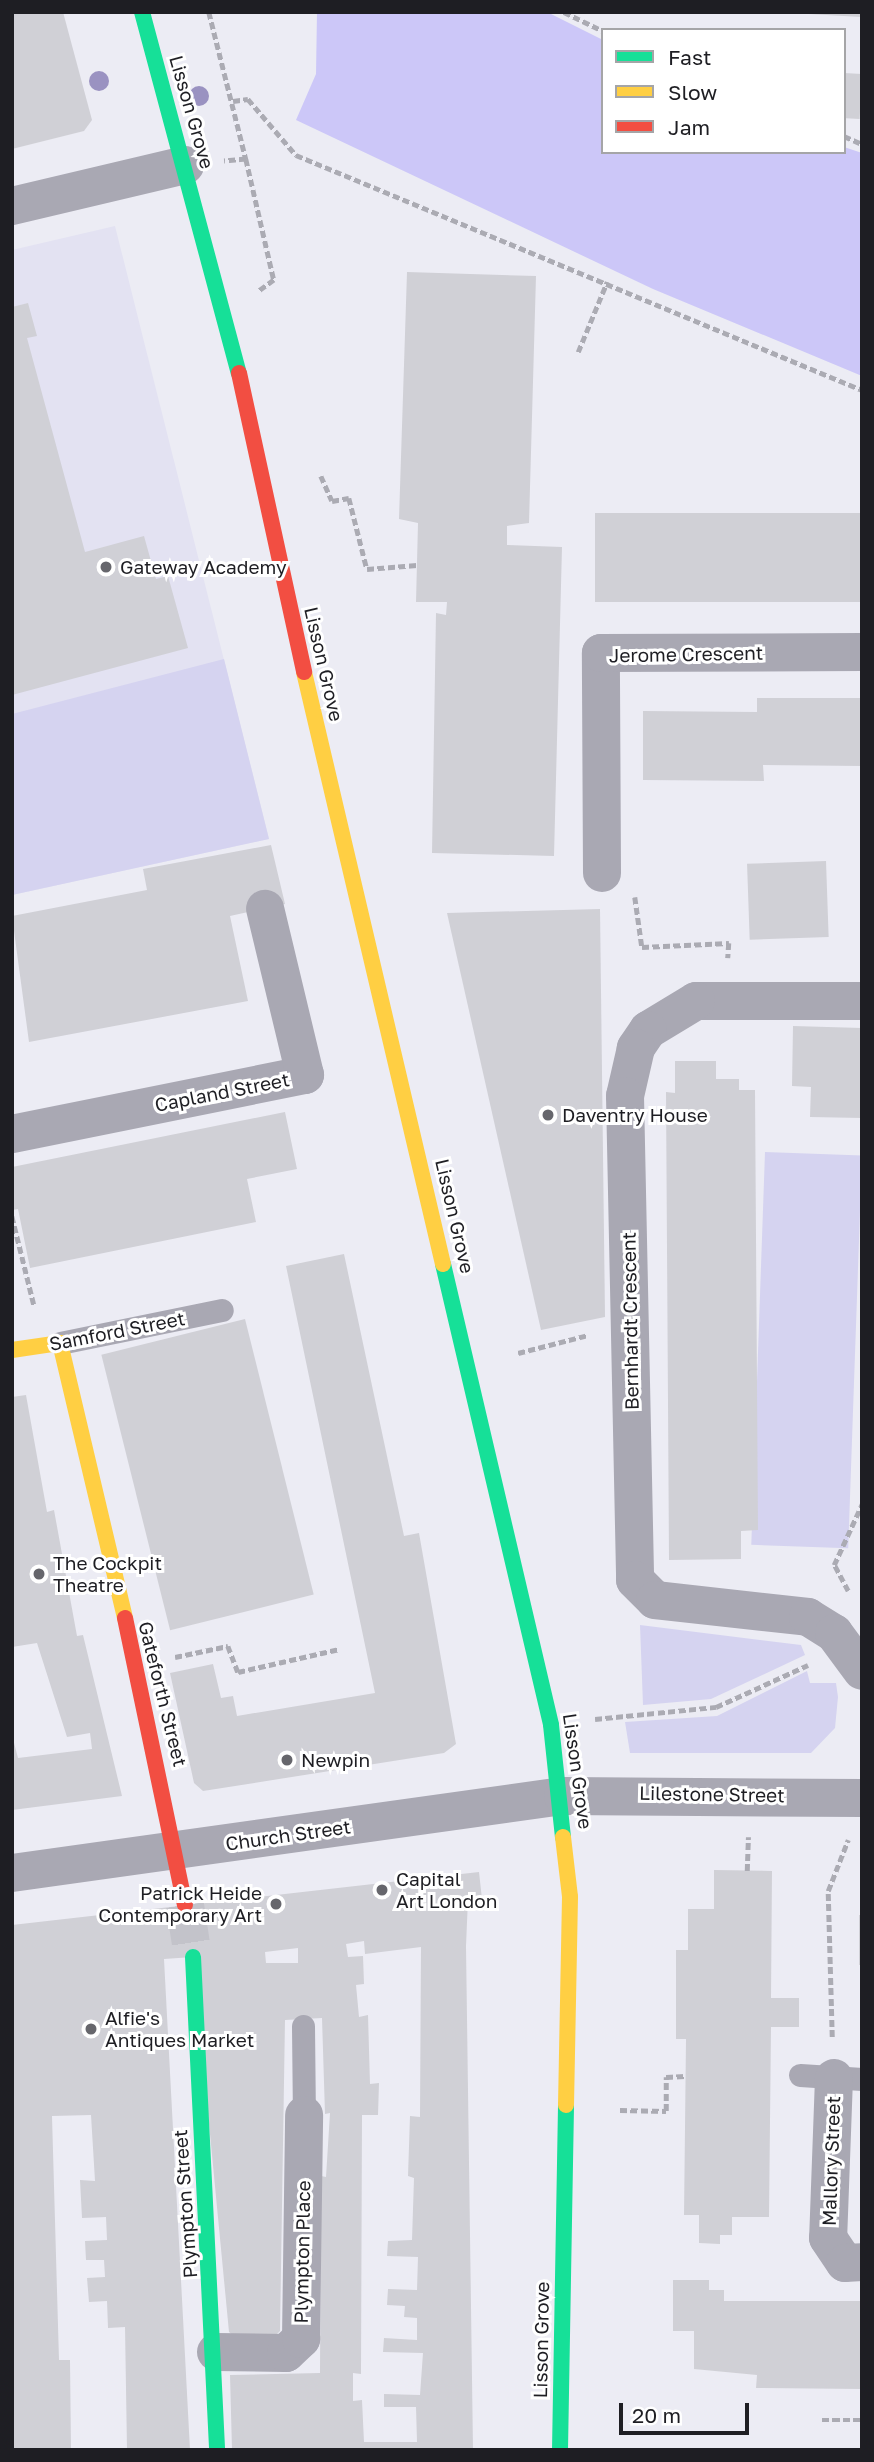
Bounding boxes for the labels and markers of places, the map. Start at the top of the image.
place label: Gateway Academy [120,556,287,578]
marker: Gateway Academy [98,559,114,575]
place label: Daventry House [562,1104,708,1126]
marker: Daventry House [540,1107,556,1123]
place label: The Cockpit Theatre [53,1552,162,1596]
marker: The Cockpit Theatre [31,1566,47,1582]
place label: Newpin [301,1749,370,1771]
marker: Newpin [279,1752,295,1768]
place label: Capital Art London [396,1868,497,1912]
place label: Patrick Heide Contemporary Art [98,1882,262,1926]
marker: Capital Art London [374,1882,390,1898]
marker: Patrick Heide Contemporary Art [268,1896,284,1912]
place label: Alfie's Antiques Market [105,2007,254,2051]
marker: Alfie's Antiques Market [83,2021,99,2037]

